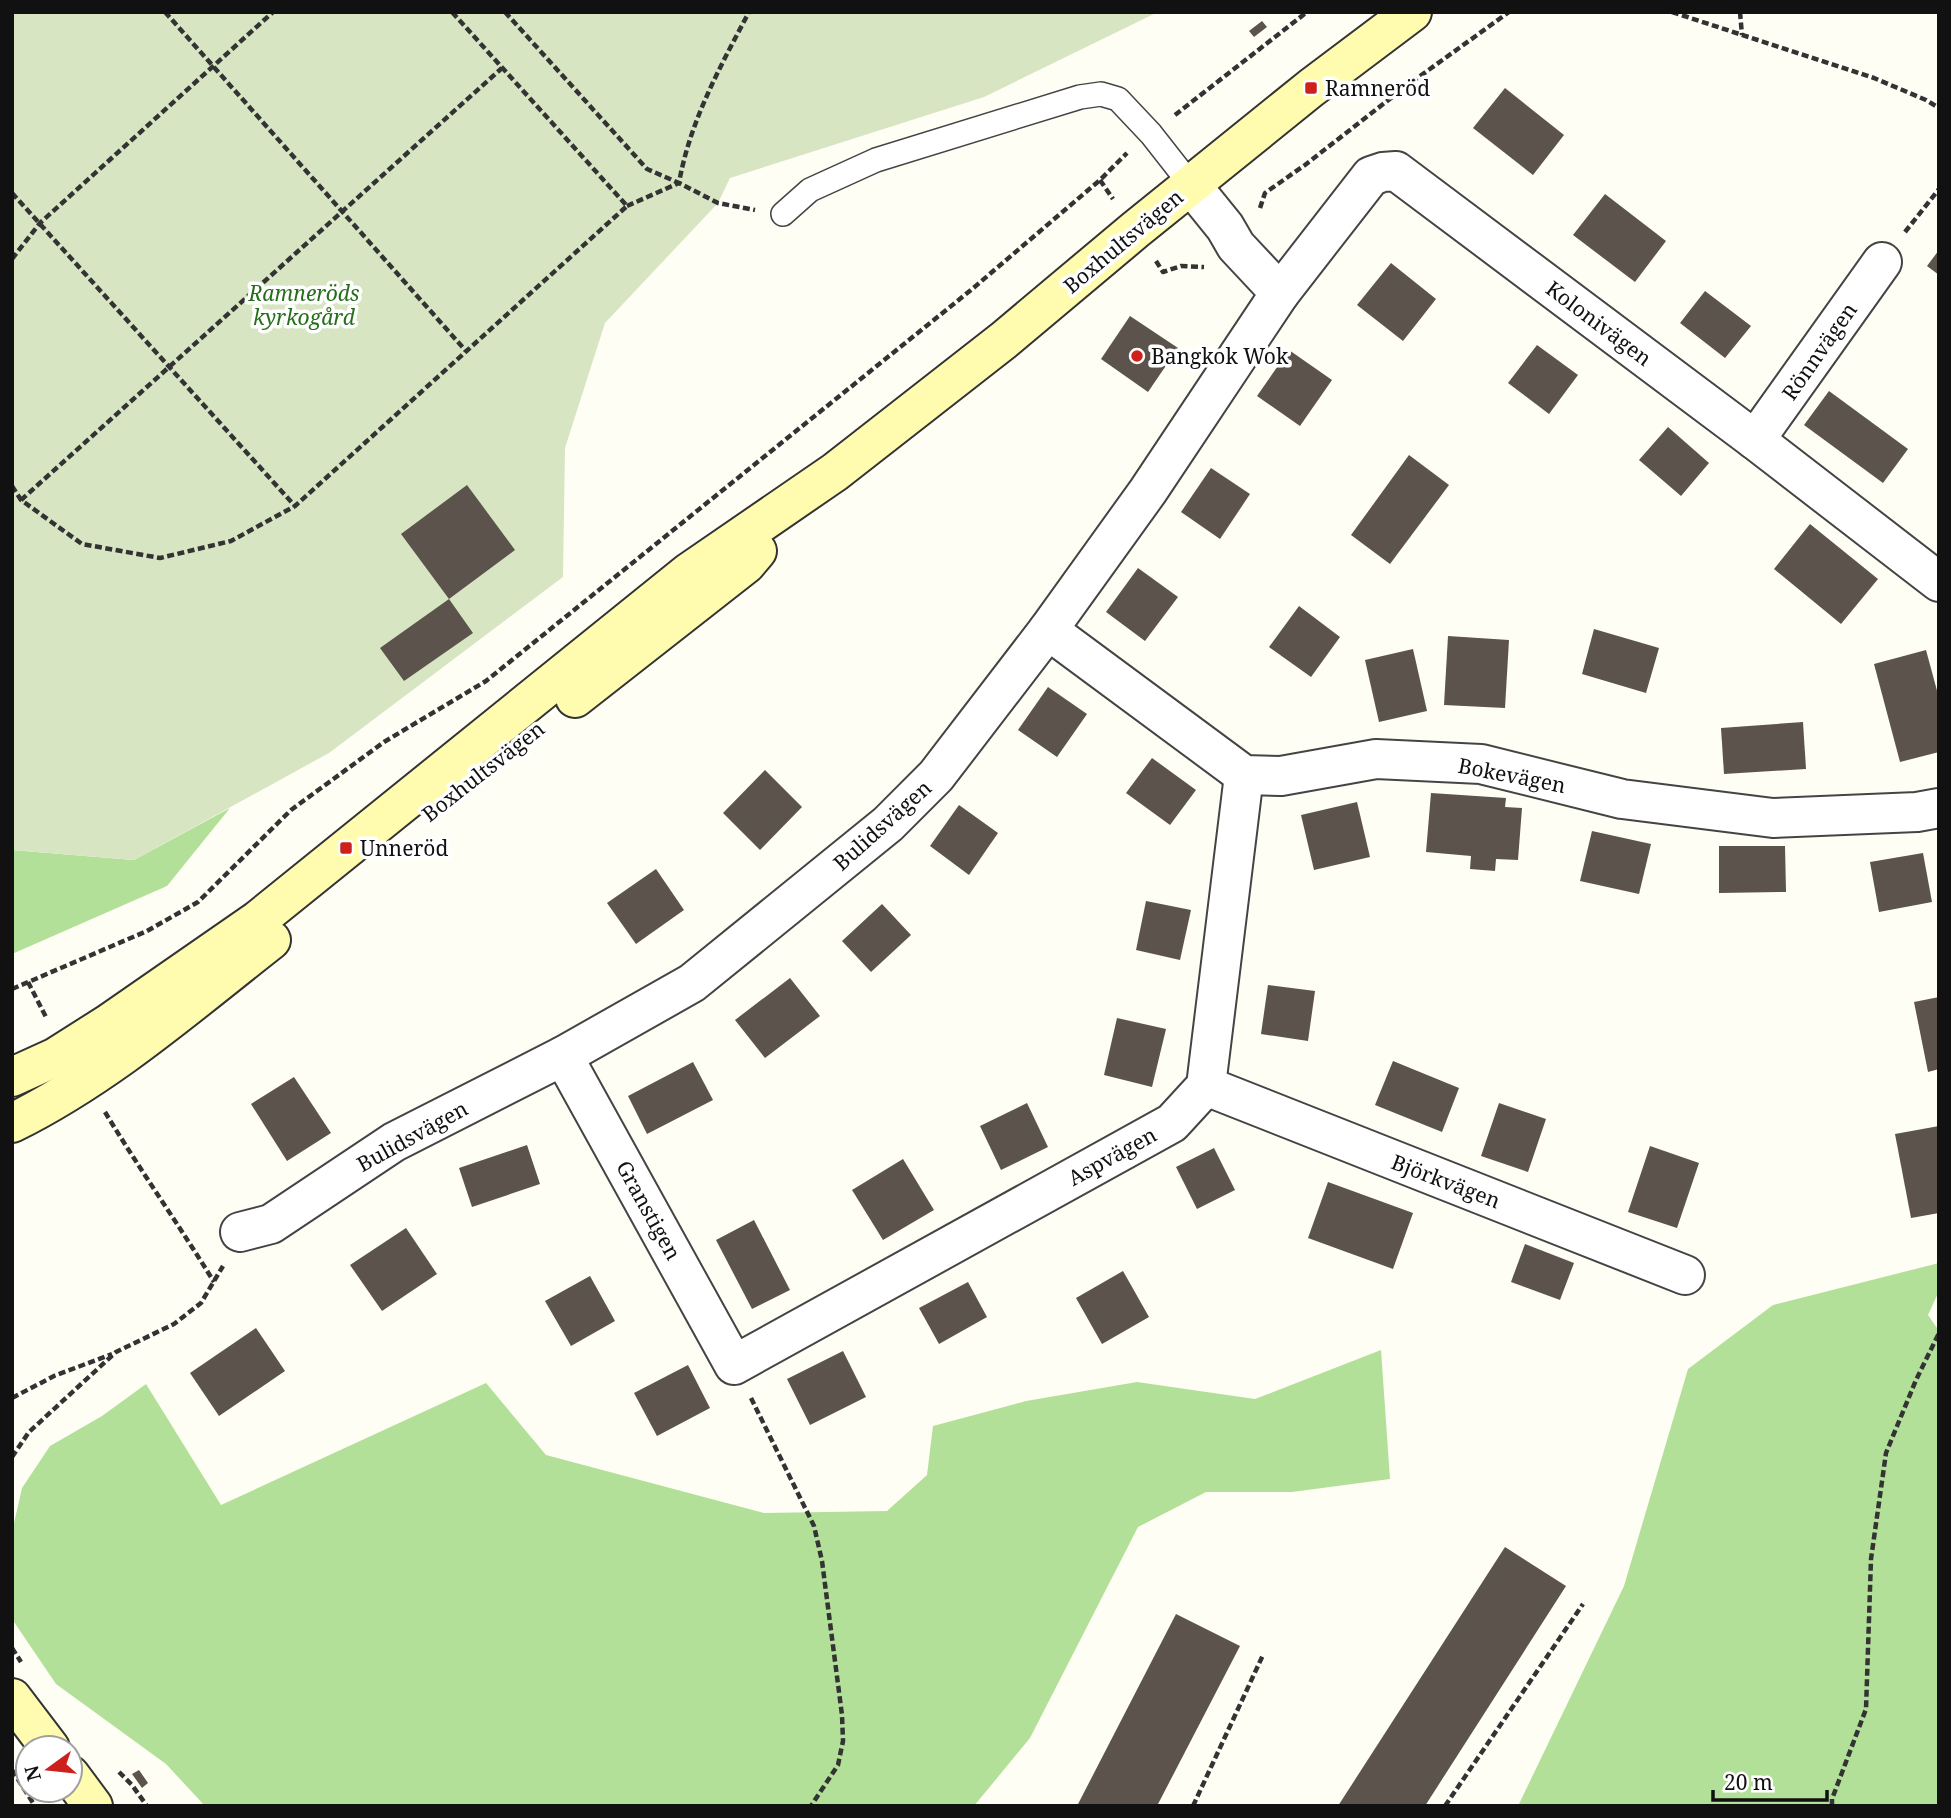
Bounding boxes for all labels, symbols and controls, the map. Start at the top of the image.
place label: Ramneröd [1325,74,1430,102]
marker: Ramneröd [1303,80,1319,96]
street label: Boxhultsvägen [1057,183,1189,299]
street label: Kolonivägen [1541,274,1657,372]
park label: Ramneröds kyrkogård [247,279,360,331]
street label: Rönnvägen [1775,297,1863,405]
place label: Bangkok Wok [1151,342,1289,370]
marker: Bangkok Wok [1129,348,1145,364]
street label: Boxhultsvägen [416,714,550,828]
street label: Bokevägen [1456,751,1568,799]
street label: Bulidsvägen [827,774,937,876]
place label: Unneröd [360,834,448,862]
marker: Unneröd [338,840,354,856]
street label: Bulidsvägen [352,1094,472,1178]
street label: Aspvägen [1063,1120,1161,1192]
street label: Björkvägen [1388,1147,1504,1215]
street label: Granstigen [610,1155,688,1265]
north arrow [14,1734,84,1804]
scale bar [1713,1758,1827,1802]
text: N [18,1763,47,1784]
text: 20 m [1724,1768,1773,1796]

